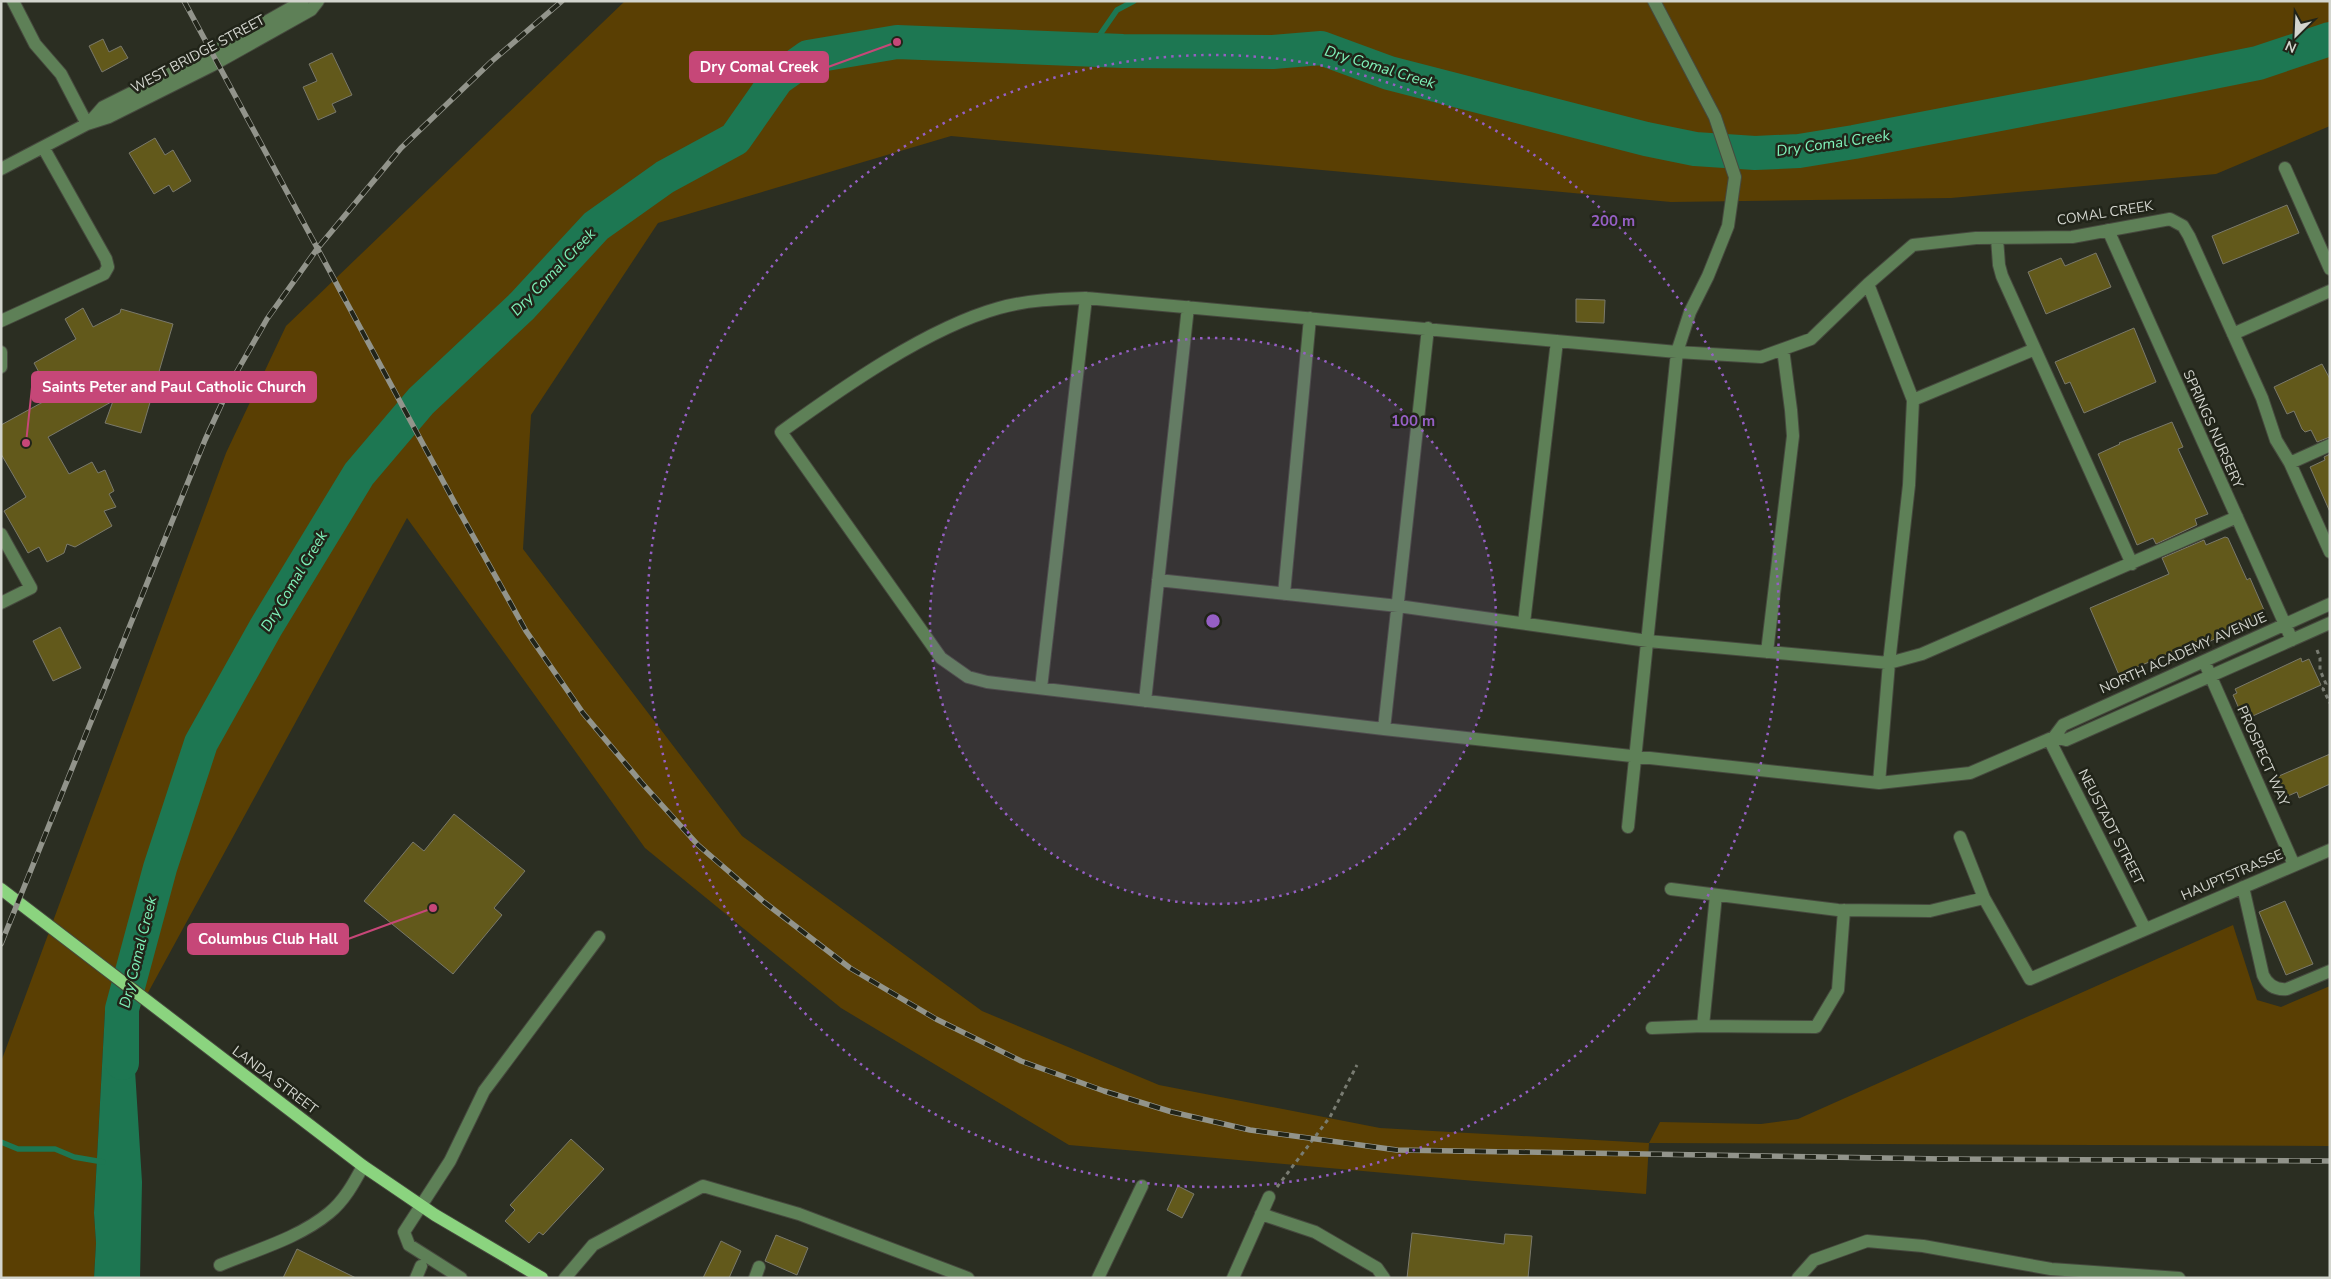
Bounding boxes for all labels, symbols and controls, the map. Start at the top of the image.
street label: WEST BRIDGE STREET [128,10,269,97]
north arrow [2271,10,2321,60]
text: N [2282,36,2300,57]
water label: Dry Comal Creek [1322,41,1438,93]
callout: Dry Comal Creek [690,52,828,82]
text: Dry Comal Creek [700,57,819,77]
water label: Dry Comal Creek [1775,125,1891,161]
street label: COMAL CREEK [2056,196,2155,230]
text: 200 m [1591,211,1635,231]
water label: Dry Comal Creek [506,224,600,320]
street label: SPRINGS NURSERY [2178,367,2248,492]
callout: Saints Peter and Paul Catholic Church [32,372,316,402]
text: Saints Peter and Paul Catholic Church [42,377,306,397]
text: 100 m [1391,411,1435,431]
water label: Dry Comal Creek [256,526,332,635]
street label: NORTH ACADEMY AVENUE [2097,608,2269,698]
centre of rings [1204,612,1222,630]
street label: PROSPECT WAY [2232,703,2294,810]
street label: NEUSTADT STREET [2074,766,2149,889]
street label: HAUPTSTRASSE [2178,845,2286,905]
water label: Dry Comal Creek [114,894,162,1010]
callout: Columbus Club Hall [188,924,348,954]
text: Columbus Club Hall [198,929,338,949]
street label: LANDA STREET [228,1042,322,1119]

